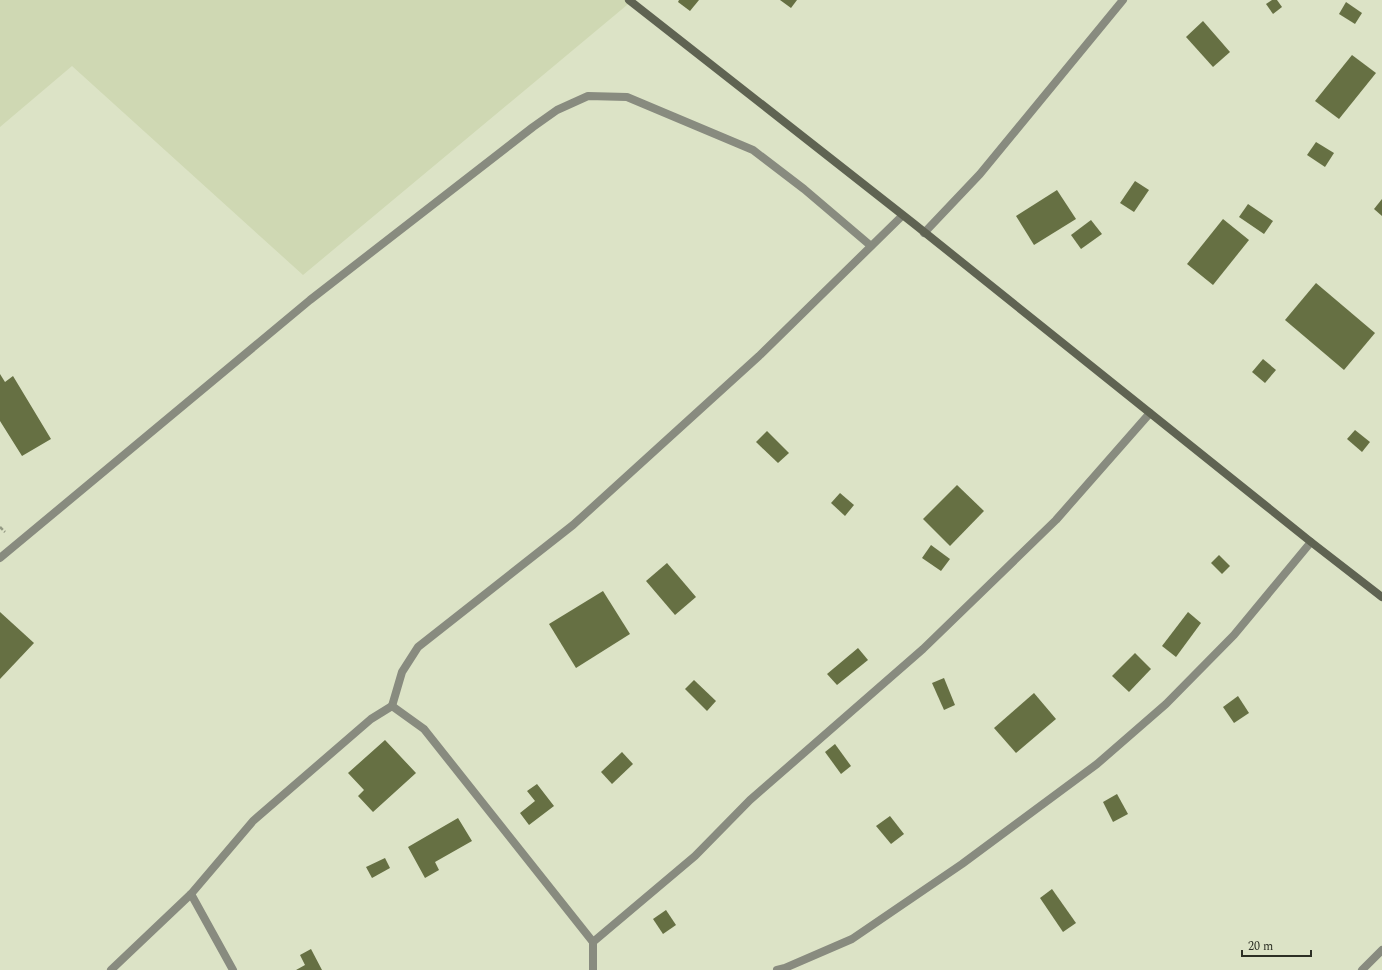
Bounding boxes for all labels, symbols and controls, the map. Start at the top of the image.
scale bar [1242,932,1311,958]
text: 20 m [1248,937,1273,956]

